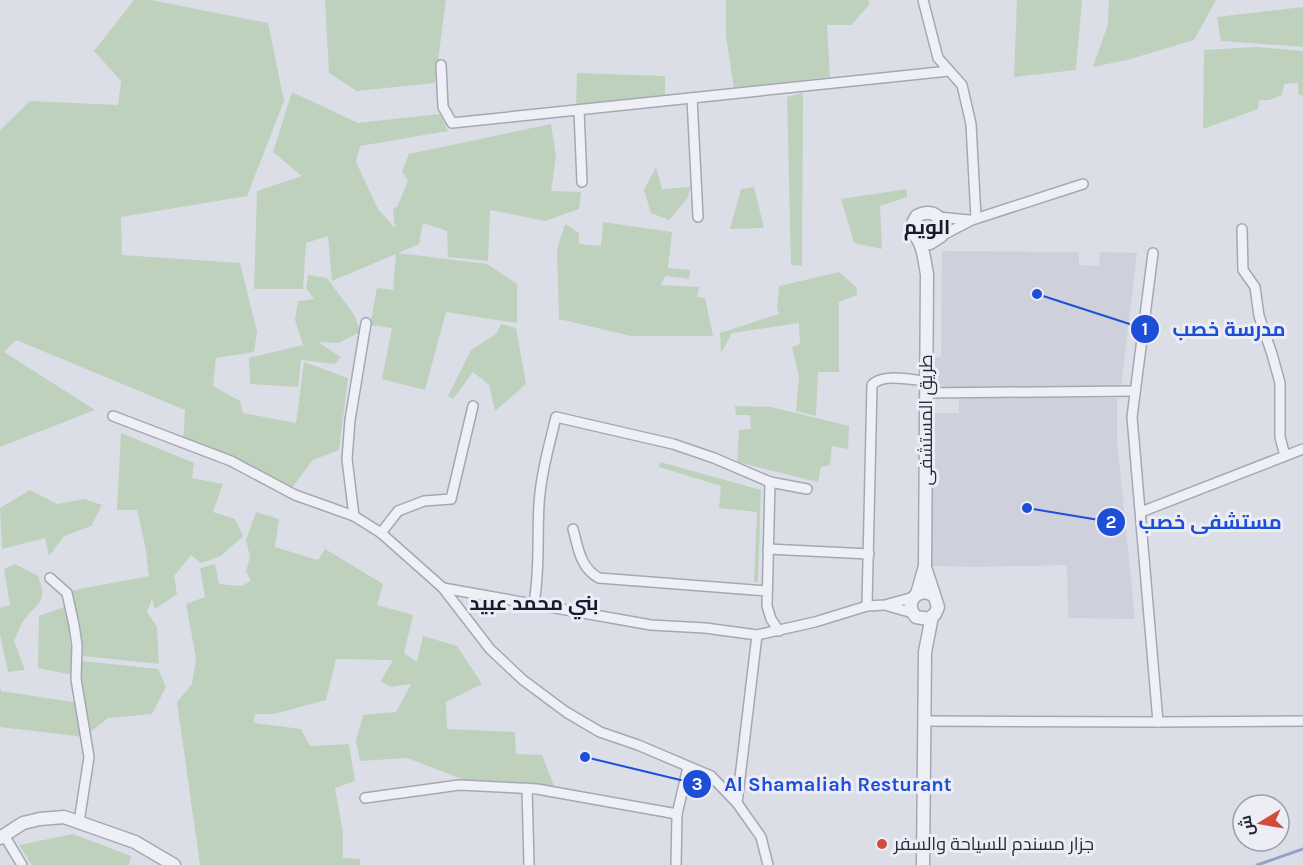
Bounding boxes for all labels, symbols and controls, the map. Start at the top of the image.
district label: الويم [904,216,950,241]
callout: مدرسة خصب [1130,310,1297,348]
text: 1 [1142,318,1148,340]
text: مدرسة خصب [1172,318,1286,341]
street label: طريق المستشفى [915,354,938,486]
callout: مستشفى خصب [1096,503,1294,541]
text: 2 [1106,511,1116,533]
text: مستشفى خصب [1138,511,1282,534]
district label: بني محمد عبيد [469,592,599,620]
callout: Al Shamaliah Resturant [682,765,964,803]
text: 3 [691,773,703,795]
text: Al Shamaliah Resturant [724,773,952,796]
north arrow [1231,793,1291,853]
text: ش [1235,814,1258,838]
place label: جزار مسندم للسياحة والسفر [893,833,1094,856]
marker: جزار مسندم للسياحة والسفر [875,837,889,851]

